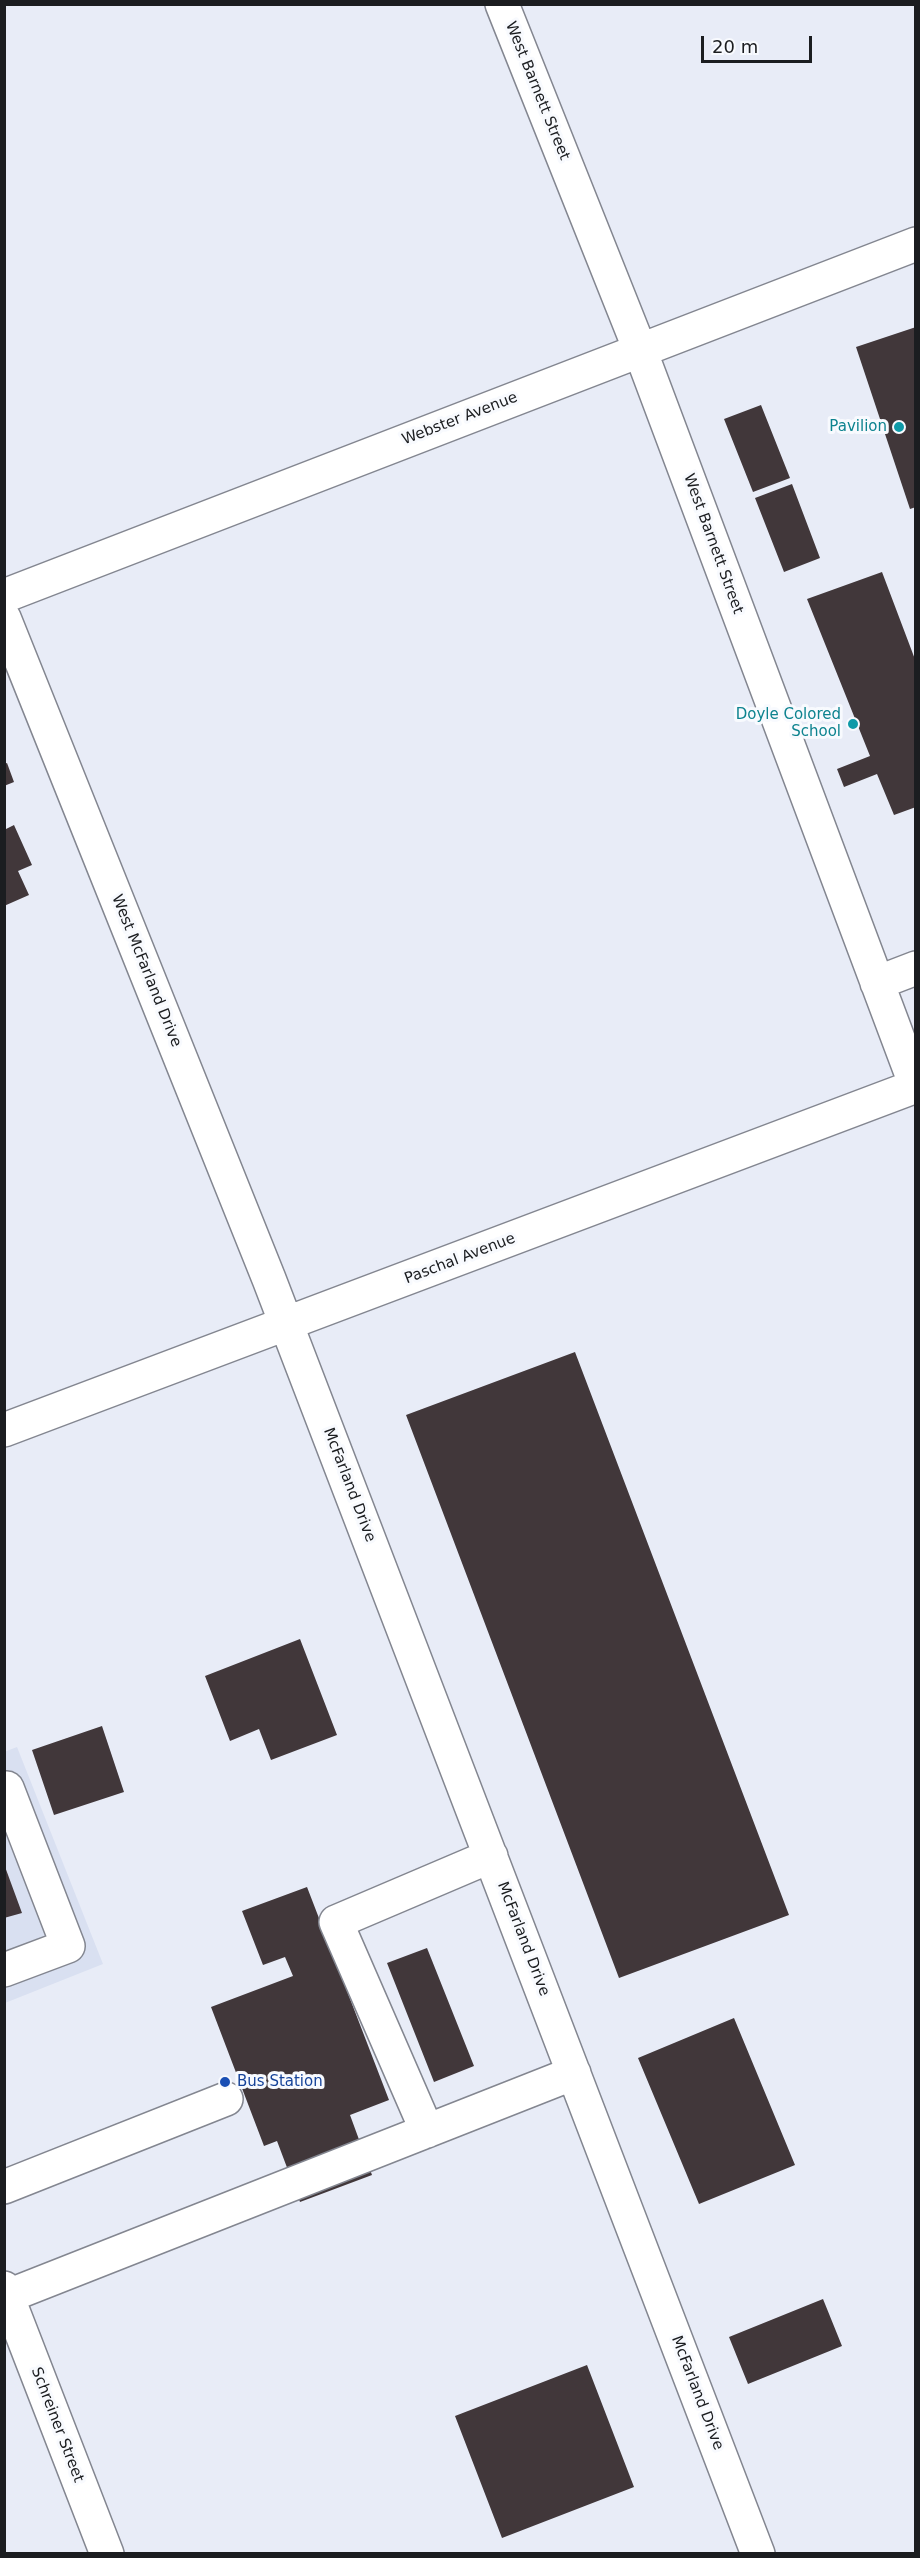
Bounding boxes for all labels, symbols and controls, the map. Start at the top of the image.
street label: West Barnett Street [501,19,573,163]
scale bar [704,24,815,62]
text: 20 m [712,36,758,57]
street label: Webster Avenue [400,389,520,449]
place label: Pavilion [829,418,887,436]
marker: Pavilion [892,420,906,434]
street label: West Barnett Street [679,471,747,617]
place label: Doyle Colored School [736,706,841,741]
marker: Doyle Colored School [846,717,860,731]
street label: West McFarland Drive [107,892,185,1050]
street label: Paschal Avenue [402,1230,518,1288]
street label: McFarland Drive [319,1425,379,1545]
street label: McFarland Drive [493,1879,553,1999]
place label: Bus Station [237,2073,323,2091]
marker: Bus Station [218,2075,232,2089]
street label: McFarland Drive [667,2333,727,2453]
street label: Schreiner Street [27,2365,87,2485]

